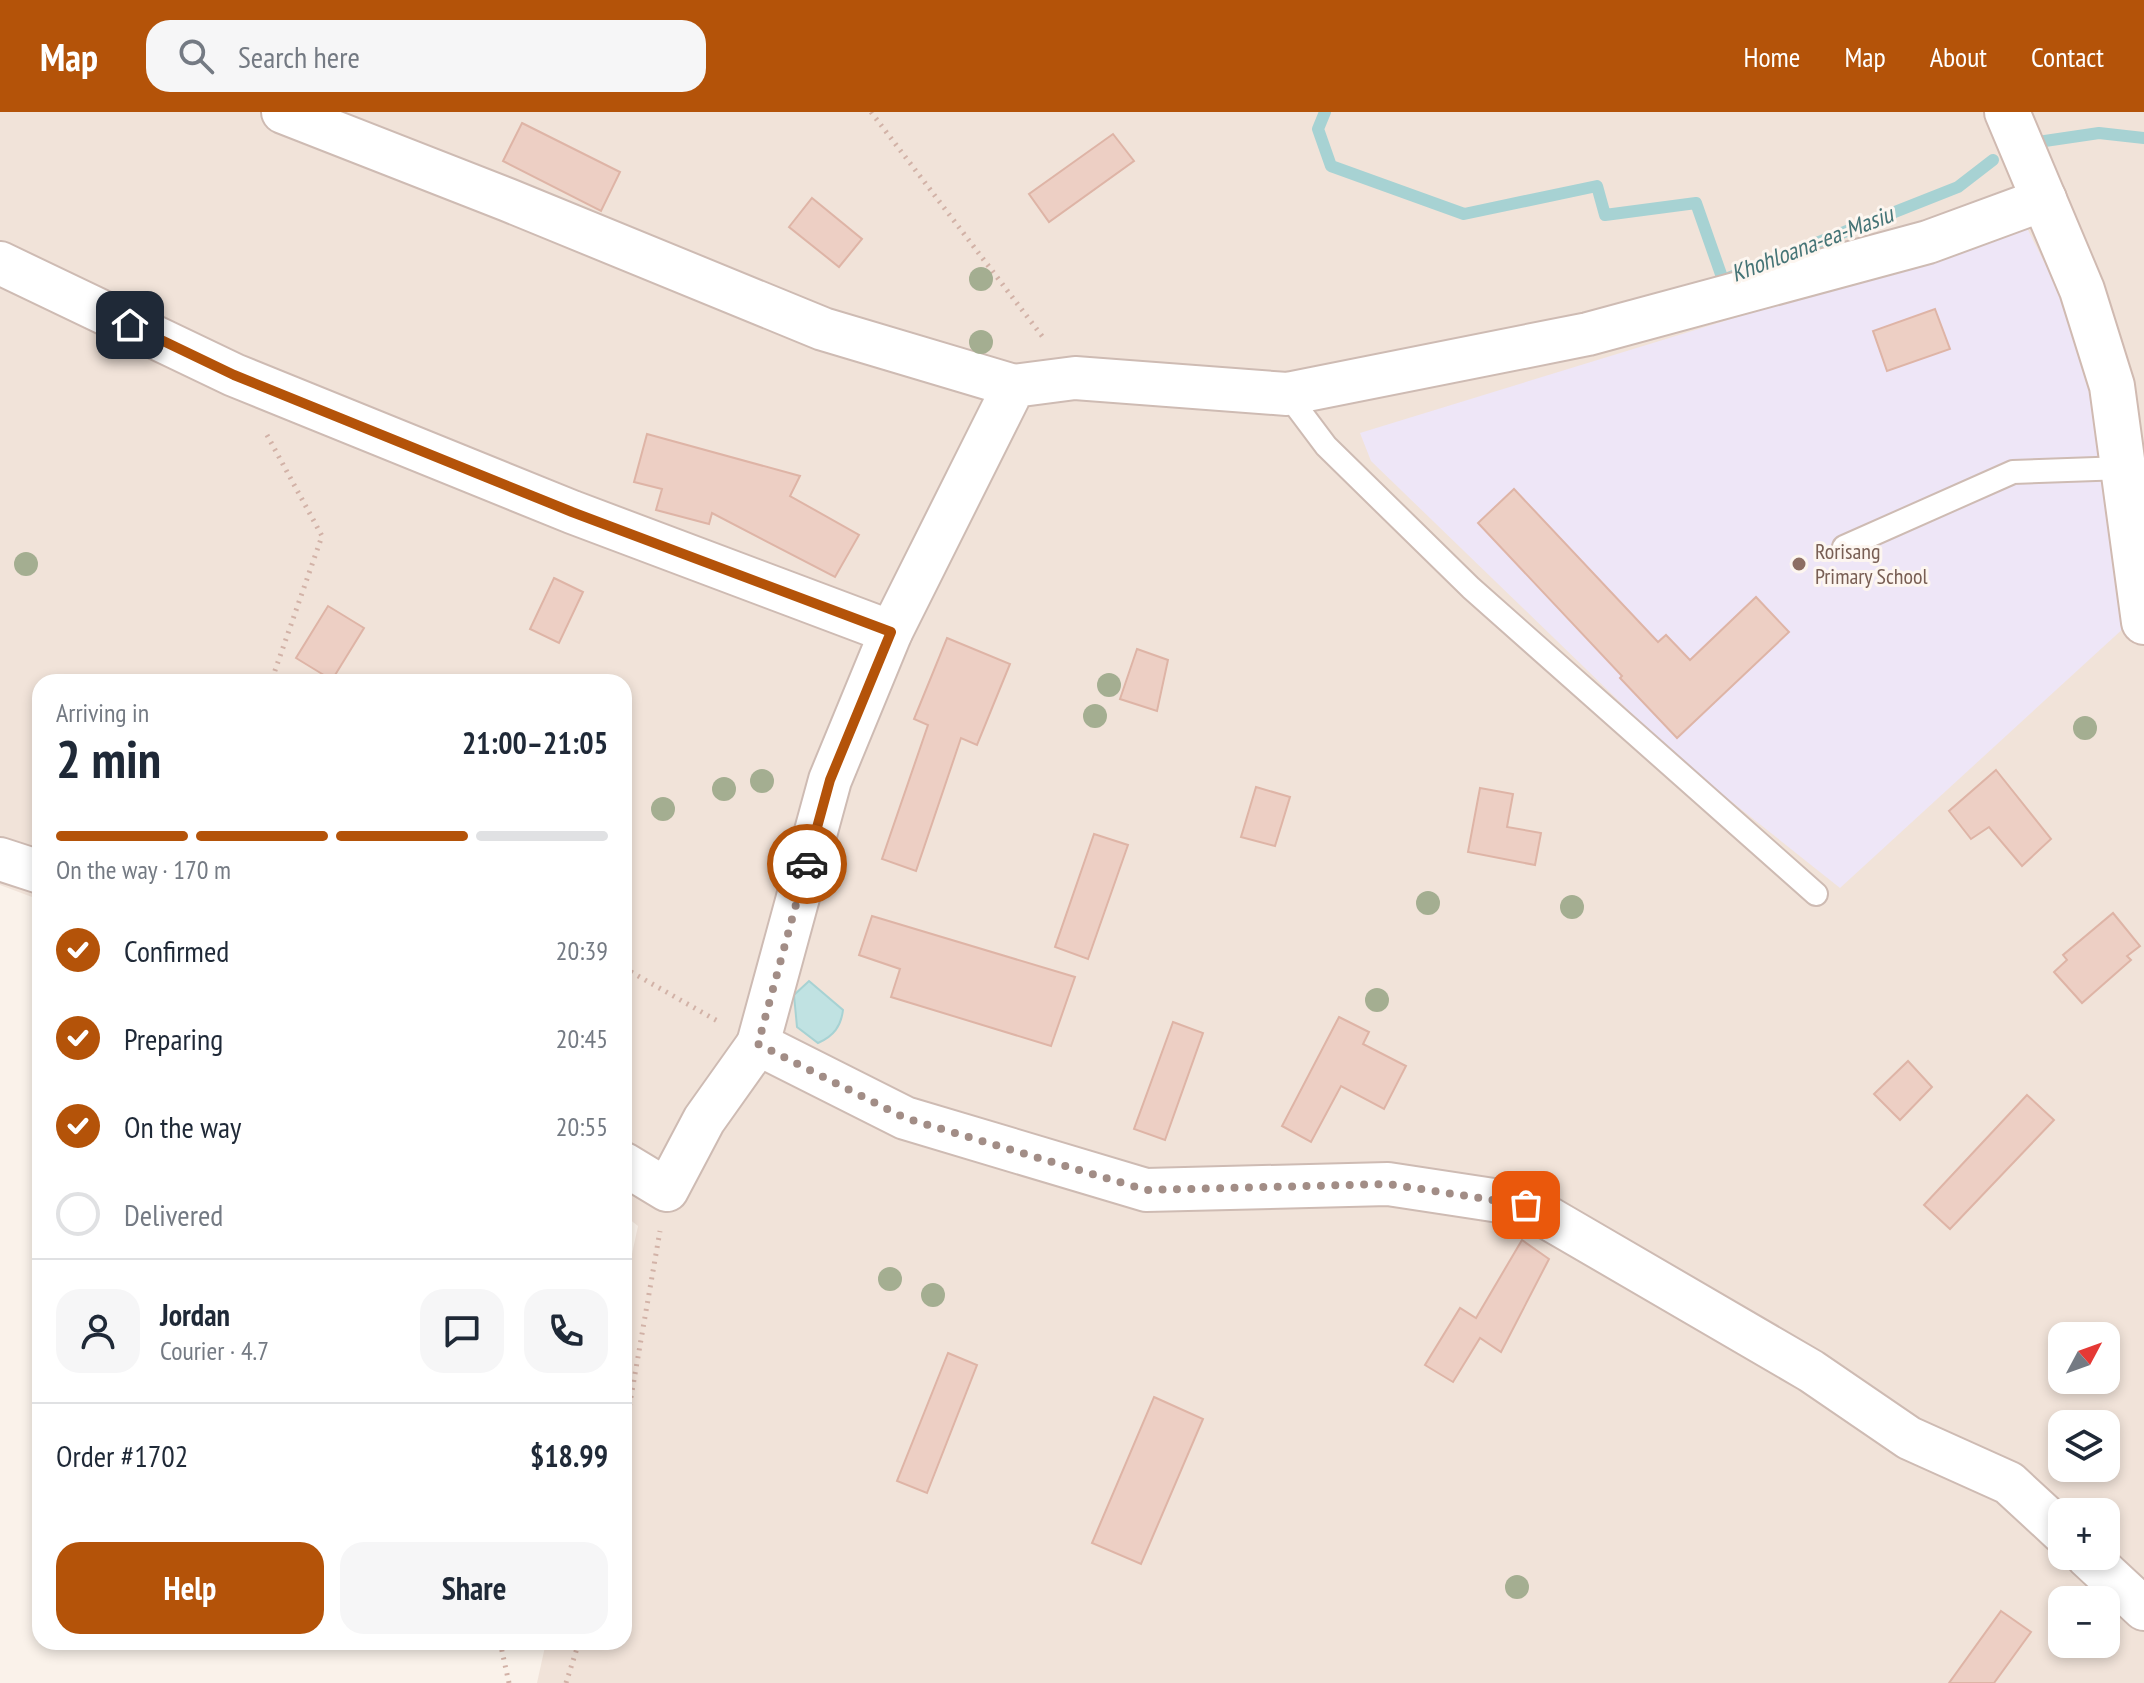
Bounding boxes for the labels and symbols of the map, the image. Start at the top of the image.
water label: Khohloana-ea-Masiu [1726,198,1899,289]
pin [96,291,164,359]
place label: Rorisang Primary School [1815,537,1929,590]
marker: Rorisang Primary School [1790,555,1808,573]
courier [767,824,847,904]
pin [1492,1171,1560,1239]
north arrow [2048,1322,2120,1394]

